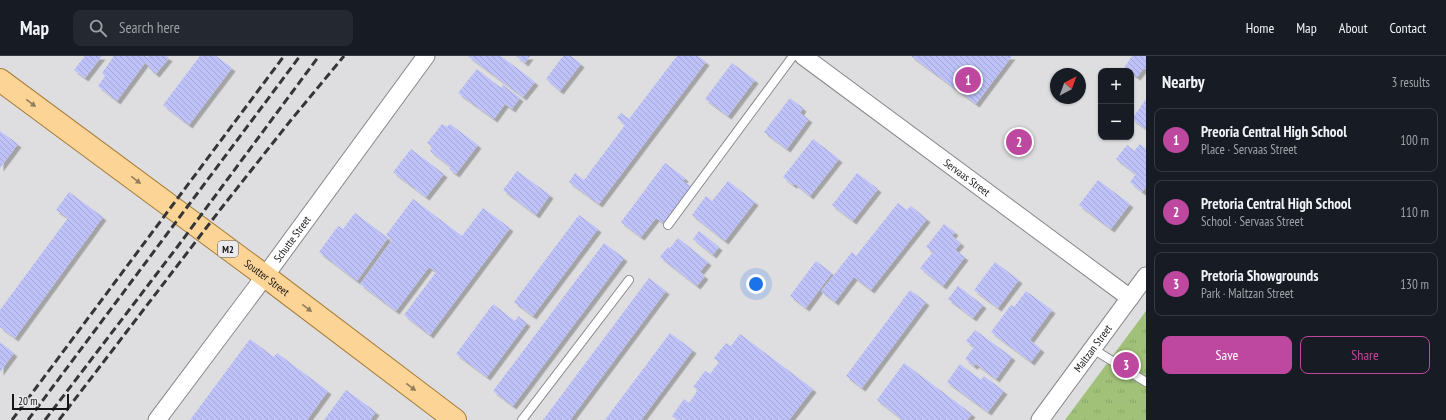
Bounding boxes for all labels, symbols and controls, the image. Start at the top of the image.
search box [73,10,353,46]
text: Map [20,16,49,40]
icon: search [87,17,109,39]
text: Search here [119,18,180,37]
text: Home [1246,19,1274,37]
text: Map [1296,19,1317,37]
text: About [1339,19,1368,37]
text: Contact [1390,19,1426,37]
pin: 1 [955,65,981,95]
north arrow [1050,68,1086,104]
map controls [1098,68,1134,140]
button: + [1098,68,1134,104]
text: Nearby [1162,71,1205,93]
text: 3 results [1391,74,1430,91]
one-way arrow [26,99,37,107]
button: − [1098,104,1134,140]
text: Preoria Central High School [1201,122,1347,141]
pin: 2 [1006,127,1032,157]
text: 1 [1173,132,1179,149]
text: 100 m [1400,132,1429,149]
text: Place · Servaas Street [1201,141,1297,158]
street label: Servaas Street [941,156,993,199]
one-way arrow [130,176,141,184]
text: Pretoria Central High School [1201,194,1351,213]
text: 2 [1173,204,1179,221]
text: 110 m [1400,204,1429,221]
street label: Schutte Street [271,213,314,265]
text: School · Servaas Street [1201,213,1303,230]
road number: M2 [218,241,238,257]
street label: Soutter Street [241,256,292,299]
text: Pretoria Showgrounds [1201,266,1319,285]
your location [746,274,766,294]
text: 3 [1173,276,1179,293]
text: 130 m [1400,276,1429,293]
text: Park · Maltzan Street [1201,285,1294,302]
one-way arrow [302,304,313,312]
street label: Maltzan Street [1071,322,1115,375]
button: Save [1162,336,1292,374]
button: Share [1300,336,1430,374]
pin: 3 [1113,350,1139,380]
one-way arrow [405,382,416,391]
scale bar [12,392,69,411]
text: 20 m [18,394,37,408]

